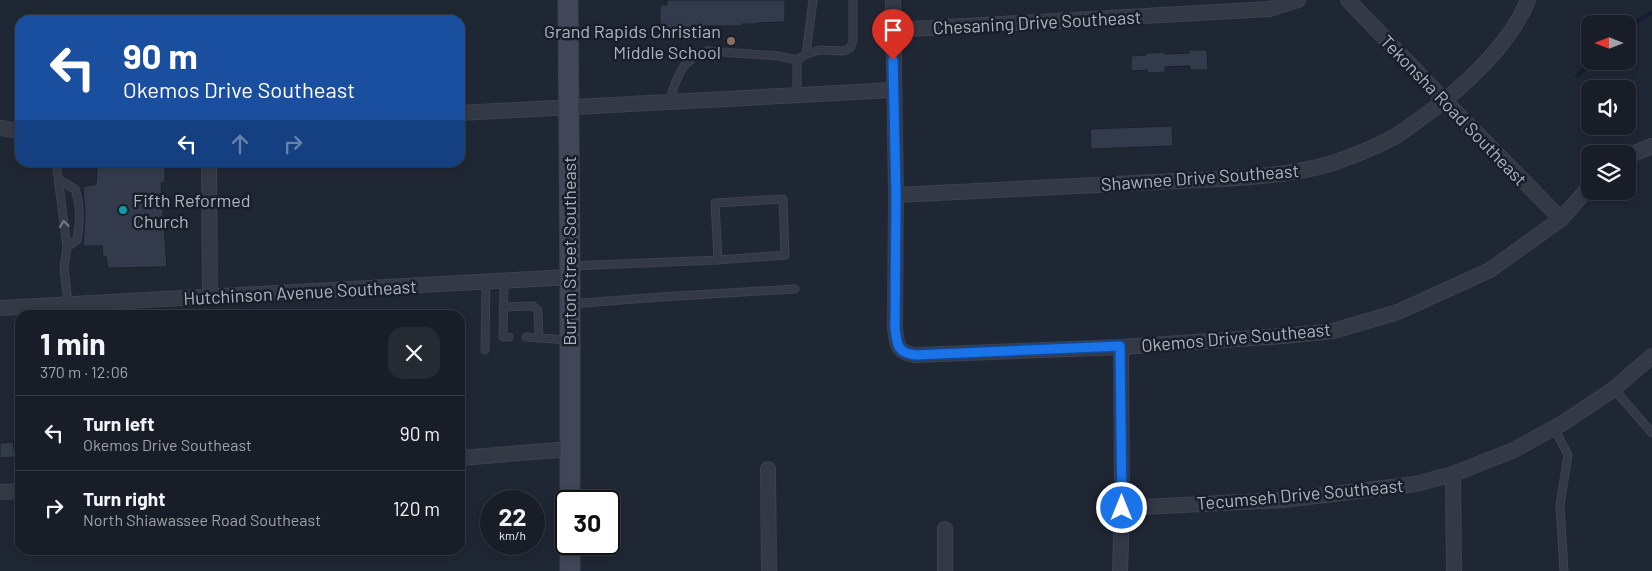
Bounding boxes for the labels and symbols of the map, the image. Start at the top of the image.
street label: Chesaning Drive Southeast [932,6,1142,38]
pin [872,9,914,60]
north arrow [1581,15,1636,70]
place label: Grand Rapids Christian Middle School [544,20,721,63]
street label: Tekonsha Road Southeast [1376,30,1532,190]
marker: Grand Rapids Christian Middle School [725,35,737,47]
street label: Burton Street Southeast [558,156,580,346]
street label: Shawnee Drive Southeast [1100,159,1300,195]
place label: Fifth Reformed Church [133,189,251,232]
marker: Fifth Reformed Church [117,204,129,216]
one-way arrow [59,219,70,227]
street label: Hutchinson Avenue Southeast [183,275,417,309]
street label: Okemos Drive Southeast [1140,318,1332,356]
street label: Tecumseh Drive Southeast [1196,474,1404,514]
position arrow [1095,481,1147,533]
speed limit sign: 30 [555,490,620,555]

